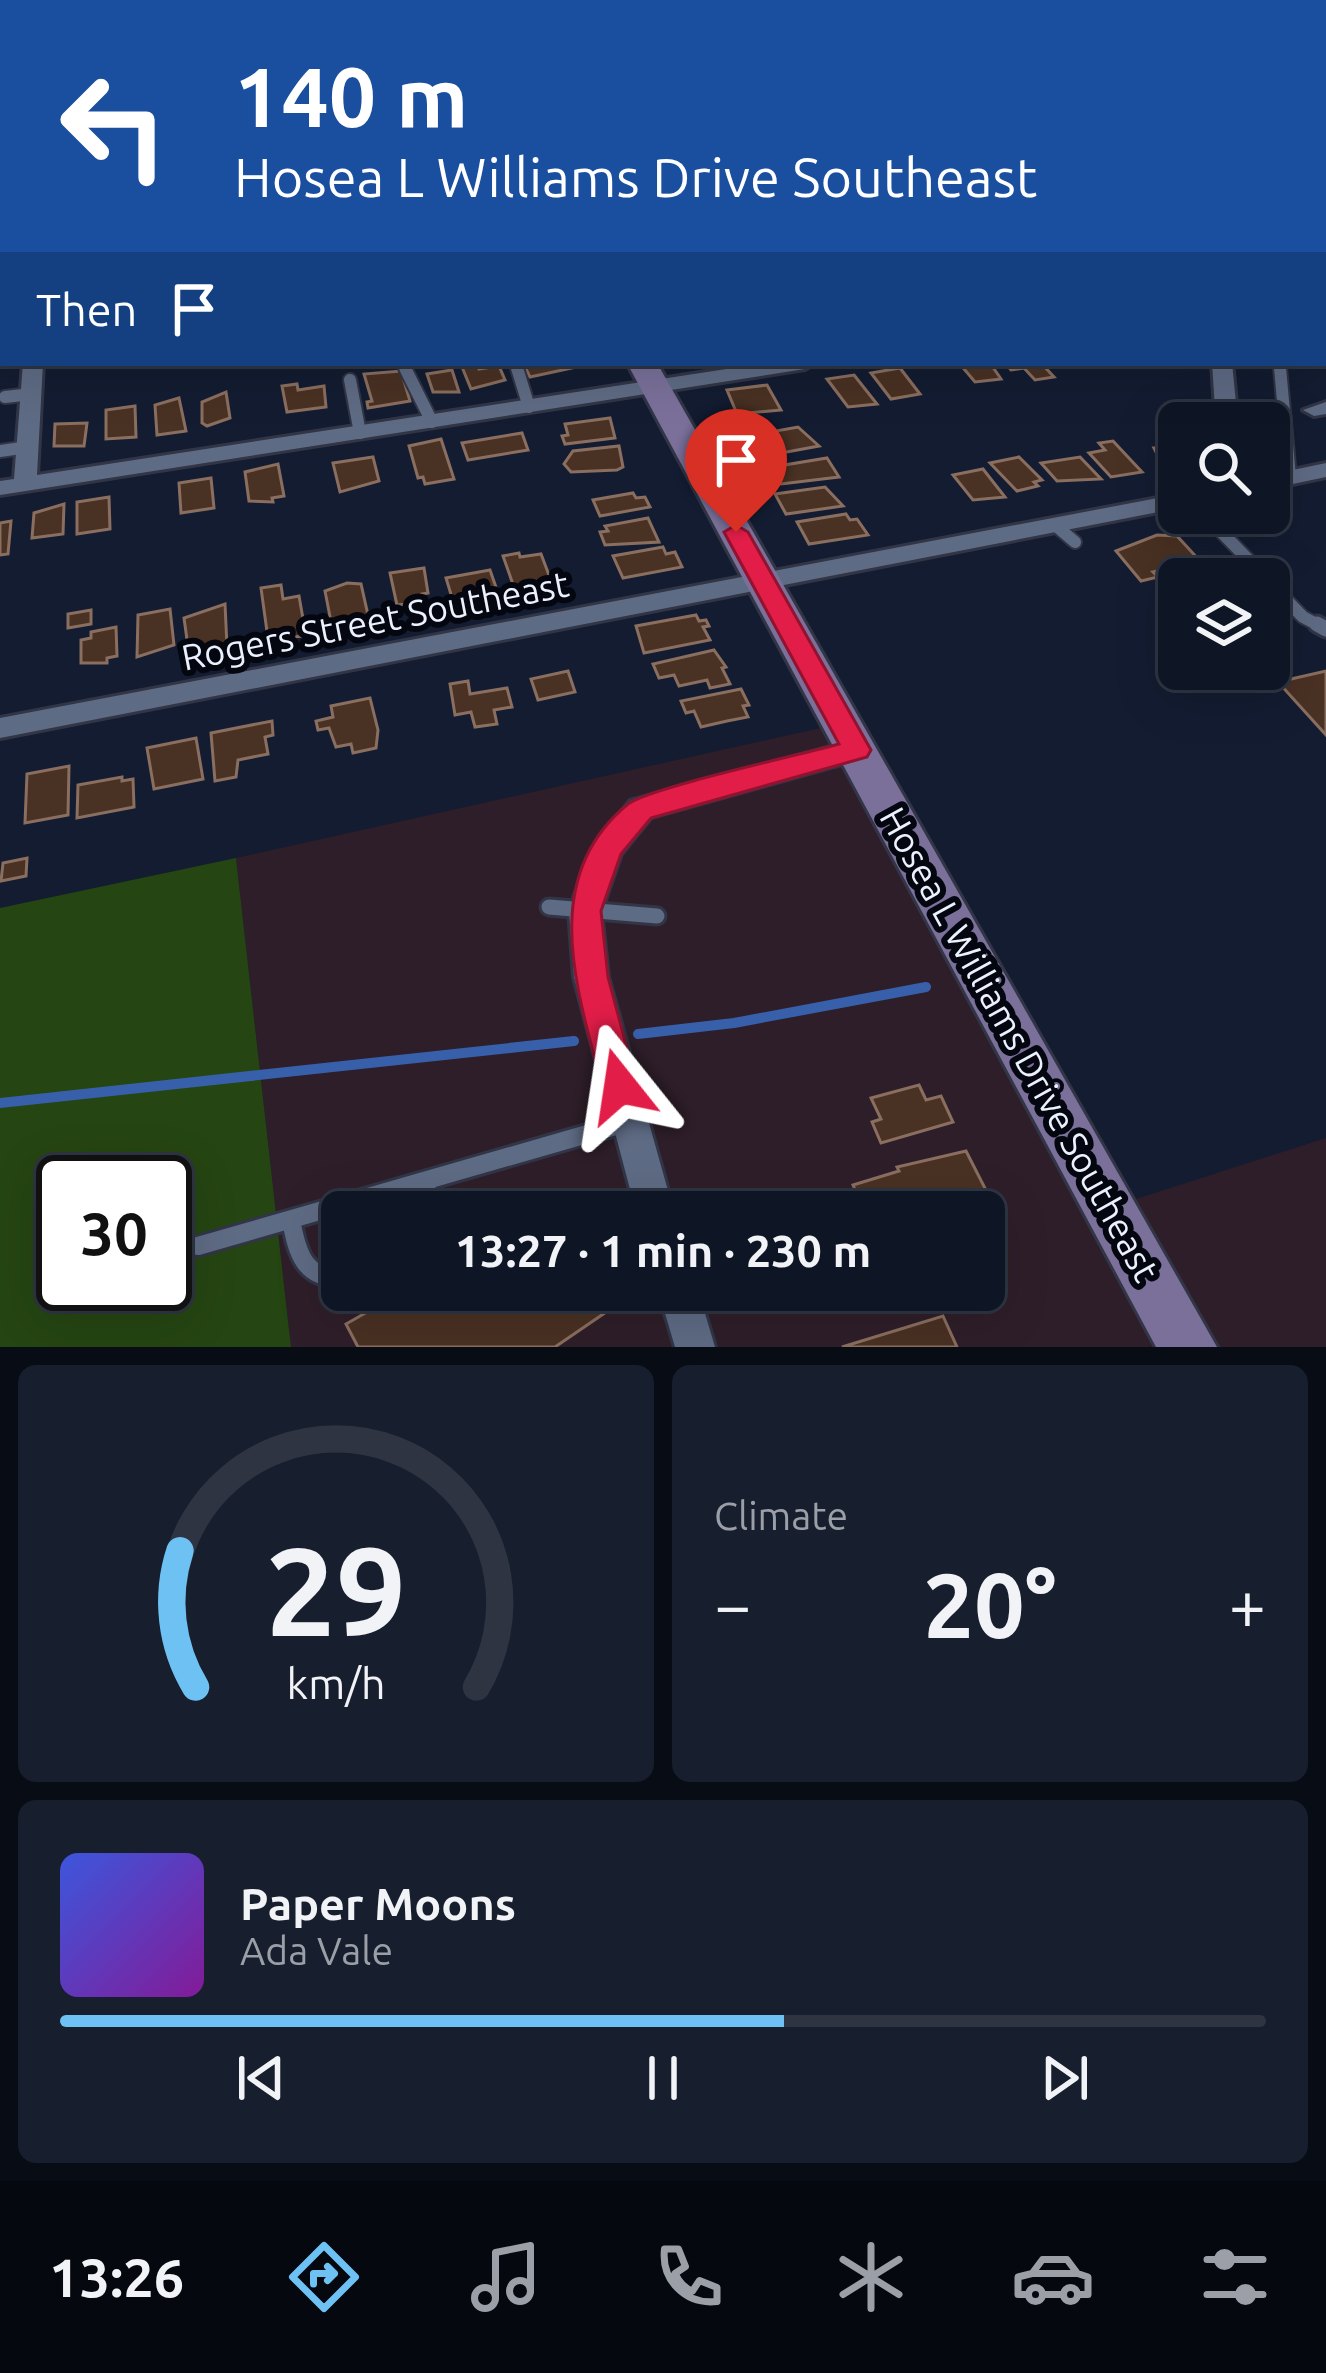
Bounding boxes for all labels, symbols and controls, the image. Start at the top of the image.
icon: left [36,48,192,204]
text: 140 m [234,49,468,143]
text: Hosea L Williams Drive Southeast [234,147,1037,207]
icon: arrive [161,276,227,342]
text: Then [36,284,137,335]
map controls [1158,402,1290,690]
button: search [1158,402,1290,534]
pin [685,409,787,532]
icon: arrive [703,427,769,493]
button: layers [1158,558,1290,690]
street label: Rogers Street Southeast [178,562,572,678]
street label: Hosea L Williams Drive Southeast [872,800,1168,1288]
position arrow [557,1023,683,1149]
speed limit sign: 30 [36,1155,192,1311]
text: 13:27 · 1 min · 230 m [455,1225,871,1276]
text: Climate [714,1494,848,1537]
text: 29 [266,1520,406,1660]
text: 20° [923,1554,1057,1655]
text: − [714,1567,751,1641]
text: + [1229,1567,1266,1641]
text: km/h [286,1658,386,1706]
text: Paper Moons [240,1878,516,1929]
text: Ada Vale [240,1929,393,1972]
icon: previous [228,2045,294,2111]
icon: pause [630,2045,696,2111]
icon: next [1032,2045,1098,2111]
icon: directions [282,2235,366,2319]
icon: music [464,2235,548,2319]
icon: phone [647,2235,731,2319]
icon: climate [829,2235,913,2319]
icon: car [1011,2235,1095,2319]
icon: filters [1193,2235,1277,2319]
text: 13:26 [49,2247,184,2307]

